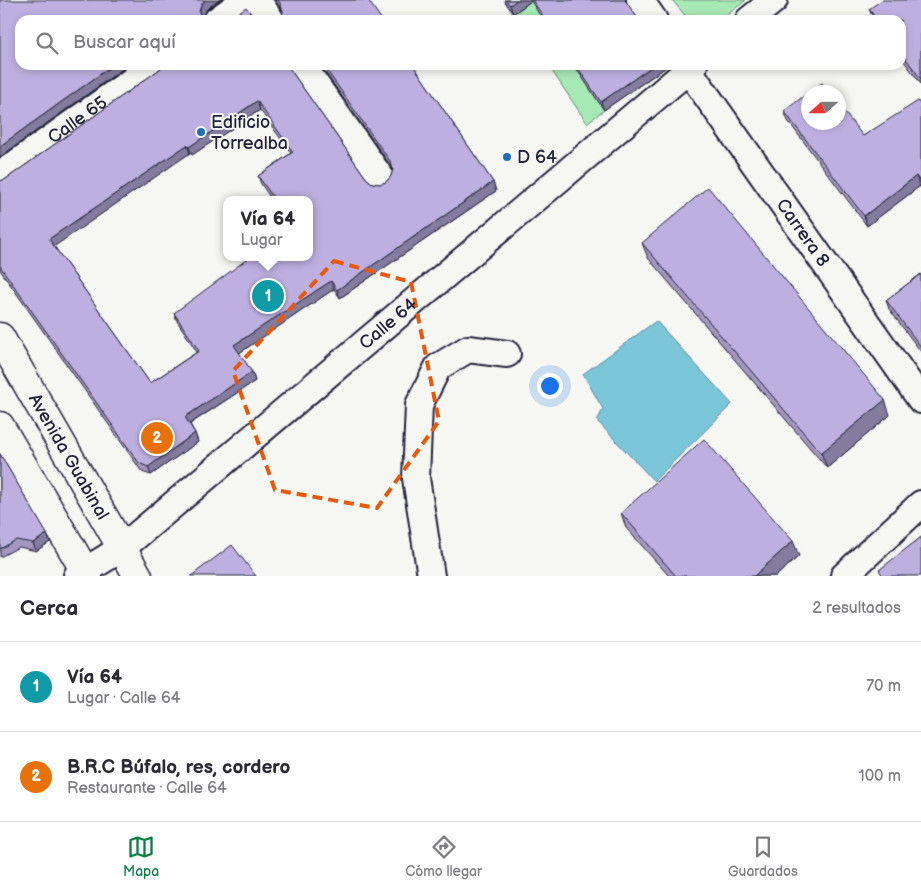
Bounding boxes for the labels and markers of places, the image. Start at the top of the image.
place label: Edificio Torrealba [211,112,288,154]
marker: Edificio Torrealba [195,126,207,138]
place label: D 64 [517,147,557,168]
marker: D 64 [501,151,513,163]
pin: 1 [252,277,284,315]
pin: 2 [141,419,173,457]

